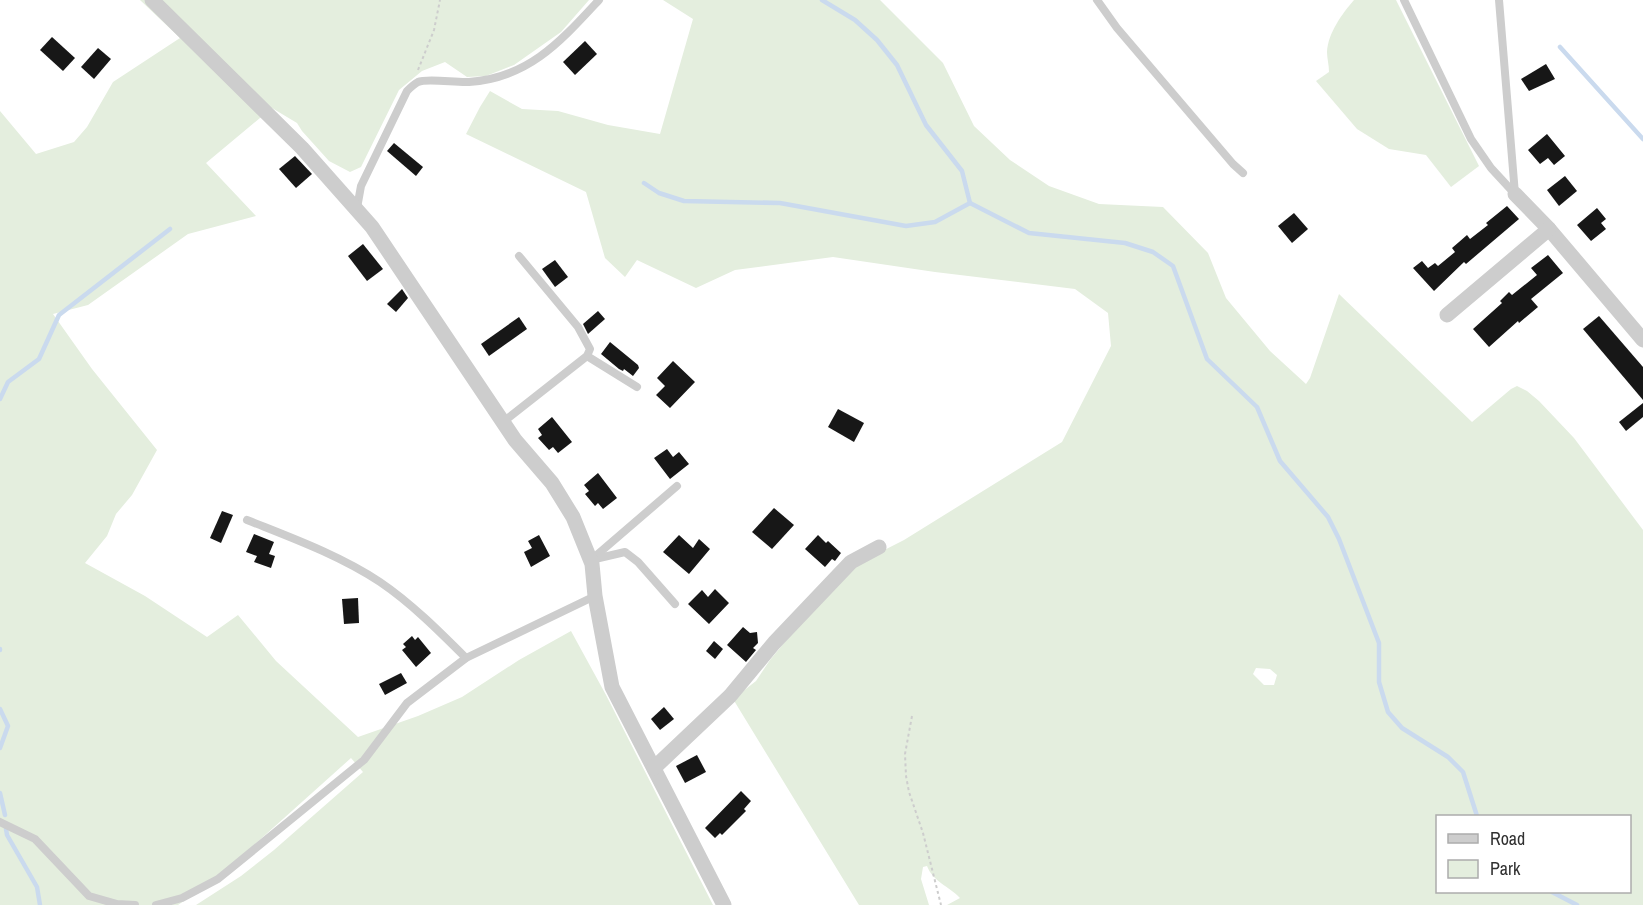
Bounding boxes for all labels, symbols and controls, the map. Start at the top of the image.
legend [1436,815,1631,893]
text: Road [1490,826,1525,851]
text: Park [1490,856,1521,881]

